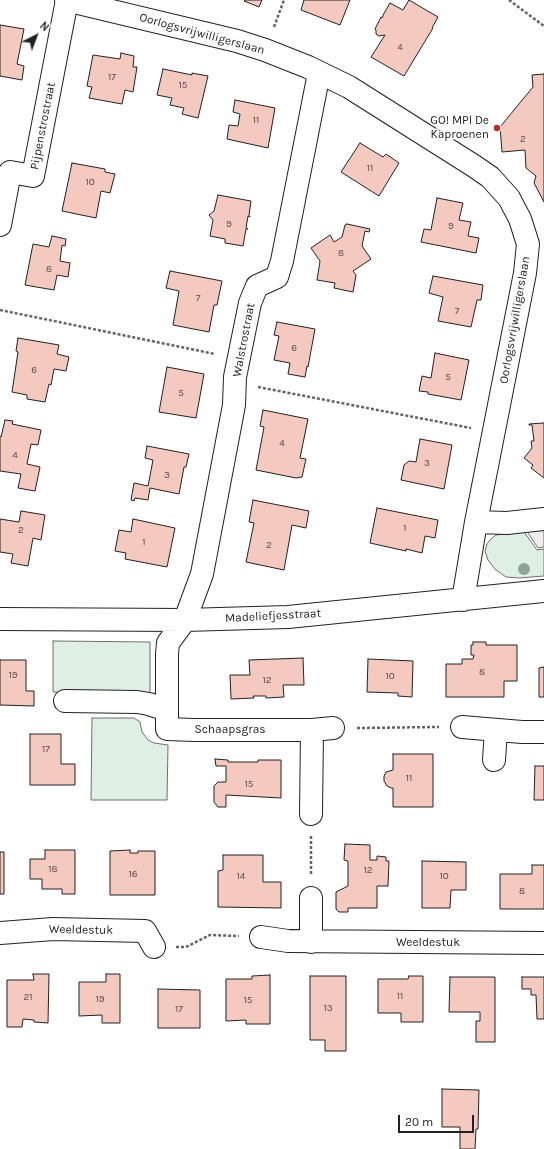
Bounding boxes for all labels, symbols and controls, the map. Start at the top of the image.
street label: Oorlogsvrijwilligerslaan [138,10,266,58]
north arrow [16,16,56,56]
text: N [37,19,52,34]
house number: 4 [397,41,403,53]
house number: 17 [108,71,116,83]
house number: 15 [179,79,187,91]
street label: Pijpenstrostraat [27,81,59,171]
house number: 11 [253,114,259,126]
place label: GO! MPI De Kaproenen [430,114,489,142]
marker: GO! MPI De Kaproenen [492,123,502,133]
house number: 2 [520,133,526,145]
house number: 11 [367,162,373,174]
house number: 10 [85,176,95,188]
house number: 9 [226,218,232,230]
house number: 9 [448,220,454,232]
house number: 8 [338,247,344,259]
street label: Oorlogsvrijwilligerslaan [497,255,533,385]
house number: 8 [46,263,52,275]
house number: 7 [196,292,200,304]
street label: Walstrostraat [230,302,258,378]
house number: 7 [455,305,459,317]
house number: 6 [291,342,297,354]
house number: 6 [31,364,37,376]
house number: 5 [445,371,451,383]
house number: 5 [178,387,184,399]
house number: 4 [279,437,285,449]
house number: 4 [12,449,18,461]
house number: 3 [424,457,430,469]
house number: 3 [164,469,170,481]
house number: 1 [403,522,407,534]
house number: 2 [18,524,24,536]
house number: 1 [142,536,146,548]
house number: 2 [266,539,272,551]
street label: Madeliefjesstraat [225,606,321,626]
house number: 8 [479,666,485,678]
house number: 19 [8,669,18,681]
house number: 10 [385,670,395,682]
house number: 12 [262,674,272,686]
street label: Schaapsgras [194,723,266,737]
house number: 17 [42,743,50,755]
house number: 11 [406,772,412,784]
house number: 15 [245,778,253,790]
house number: 18 [48,863,58,875]
house number: 12 [363,864,373,876]
house number: 16 [128,868,138,880]
house number: 14 [237,870,245,882]
house number: 10 [439,870,449,882]
house number: 8 [519,885,525,897]
street label: Weeldestuk [49,922,113,938]
street label: Weeldestuk [396,936,460,950]
house number: 11 [397,990,403,1002]
house number: 21 [23,991,33,1003]
house number: 19 [95,993,105,1005]
house number: 15 [244,994,252,1006]
house number: 13 [323,1002,333,1014]
house number: 17 [175,1003,183,1015]
scale bar [400,1107,476,1133]
text: 20 m [405,1115,433,1129]

